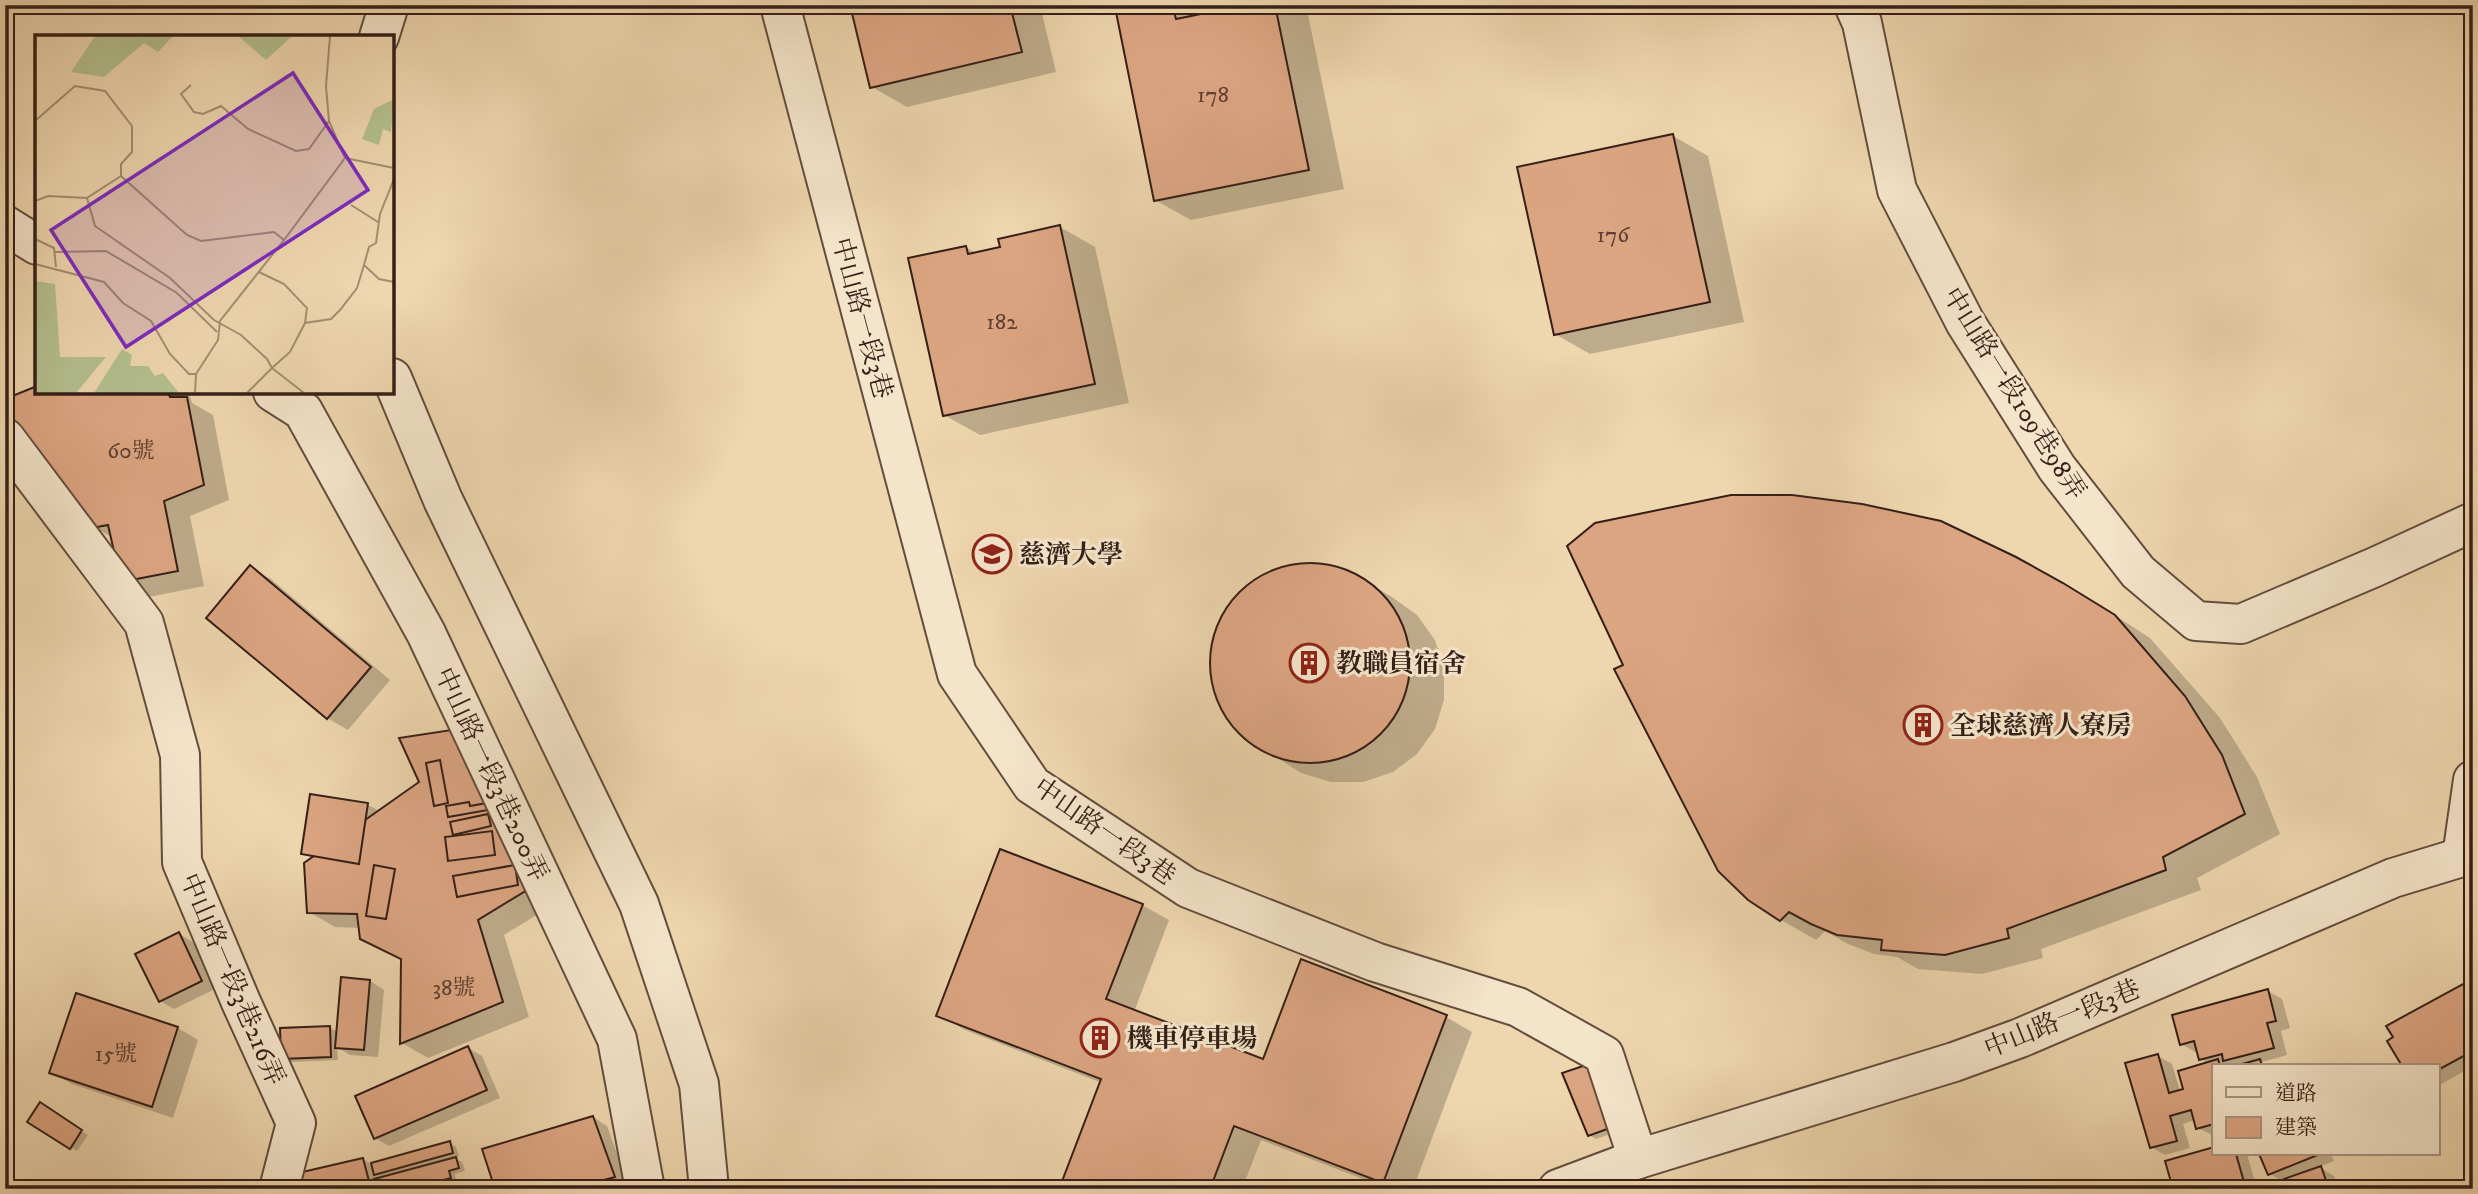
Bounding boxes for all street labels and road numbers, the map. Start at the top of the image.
street label: 中山路一段3巷 [824,234,899,403]
street label: 中山路一段109巷98弄 [1935,281,2092,506]
street label: 中山路一段3巷200弄 [427,662,555,887]
street label: 中山路一段3巷 [1027,771,1181,893]
street label: 中山路一段3巷216弄 [172,868,291,1091]
street label: 中山路一段3巷 [1980,973,2146,1066]

